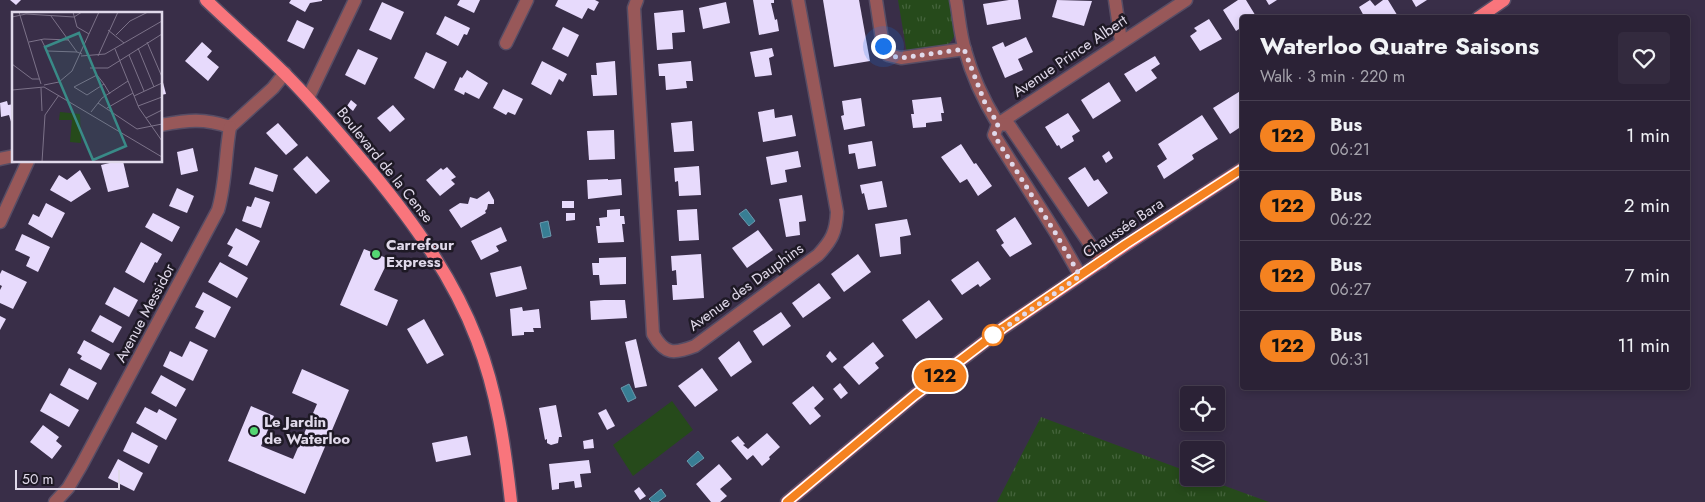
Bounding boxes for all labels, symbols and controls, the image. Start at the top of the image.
street label: Avenue Prince Albert [1008,9,1132,103]
inset map [12,12,162,162]
text: Waterloo Quatre Saisons [1260,28,1539,63]
button: heart [1618,32,1670,84]
your location [871,34,896,59]
text: Walk · 3 min · 220 m [1260,65,1405,88]
street label: Boulevard de la Cense [331,103,439,228]
text: Bus [1330,111,1362,138]
text: 1 min [1626,122,1670,149]
text: 122 [1271,123,1304,149]
text: 06:21 [1330,138,1370,161]
text: Bus [1330,181,1362,208]
text: 2 min [1624,192,1670,219]
street label: Chaussée Bara [1078,193,1168,263]
text: 122 [1271,193,1304,219]
text: 06:22 [1330,208,1372,231]
place label: Carrefour Express [386,234,455,273]
street label: Avenue des Dauphins [684,238,808,336]
marker: Carrefour Express [370,248,382,260]
text: Bus [1330,251,1362,278]
street label: Avenue Messidor [110,259,181,366]
text: 7 min [1625,262,1670,289]
text: 122 [1271,263,1304,289]
text: 06:27 [1330,278,1371,301]
text: Bus [1330,321,1362,348]
unlabelled marker [982,324,1004,346]
text: 11 min [1617,332,1670,359]
text: 122 [1271,333,1304,359]
text: 06:31 [1330,348,1370,371]
line badge: 122 [911,360,969,392]
text: 122 [924,363,956,389]
map controls [1180,386,1225,486]
button: locate [1180,386,1225,431]
place label: Le Jardin de Waterloo [264,411,350,450]
marker: Le Jardin de Waterloo [248,425,260,437]
button: layers [1180,441,1225,486]
scale bar [15,467,120,490]
text: 50 m [22,469,53,489]

